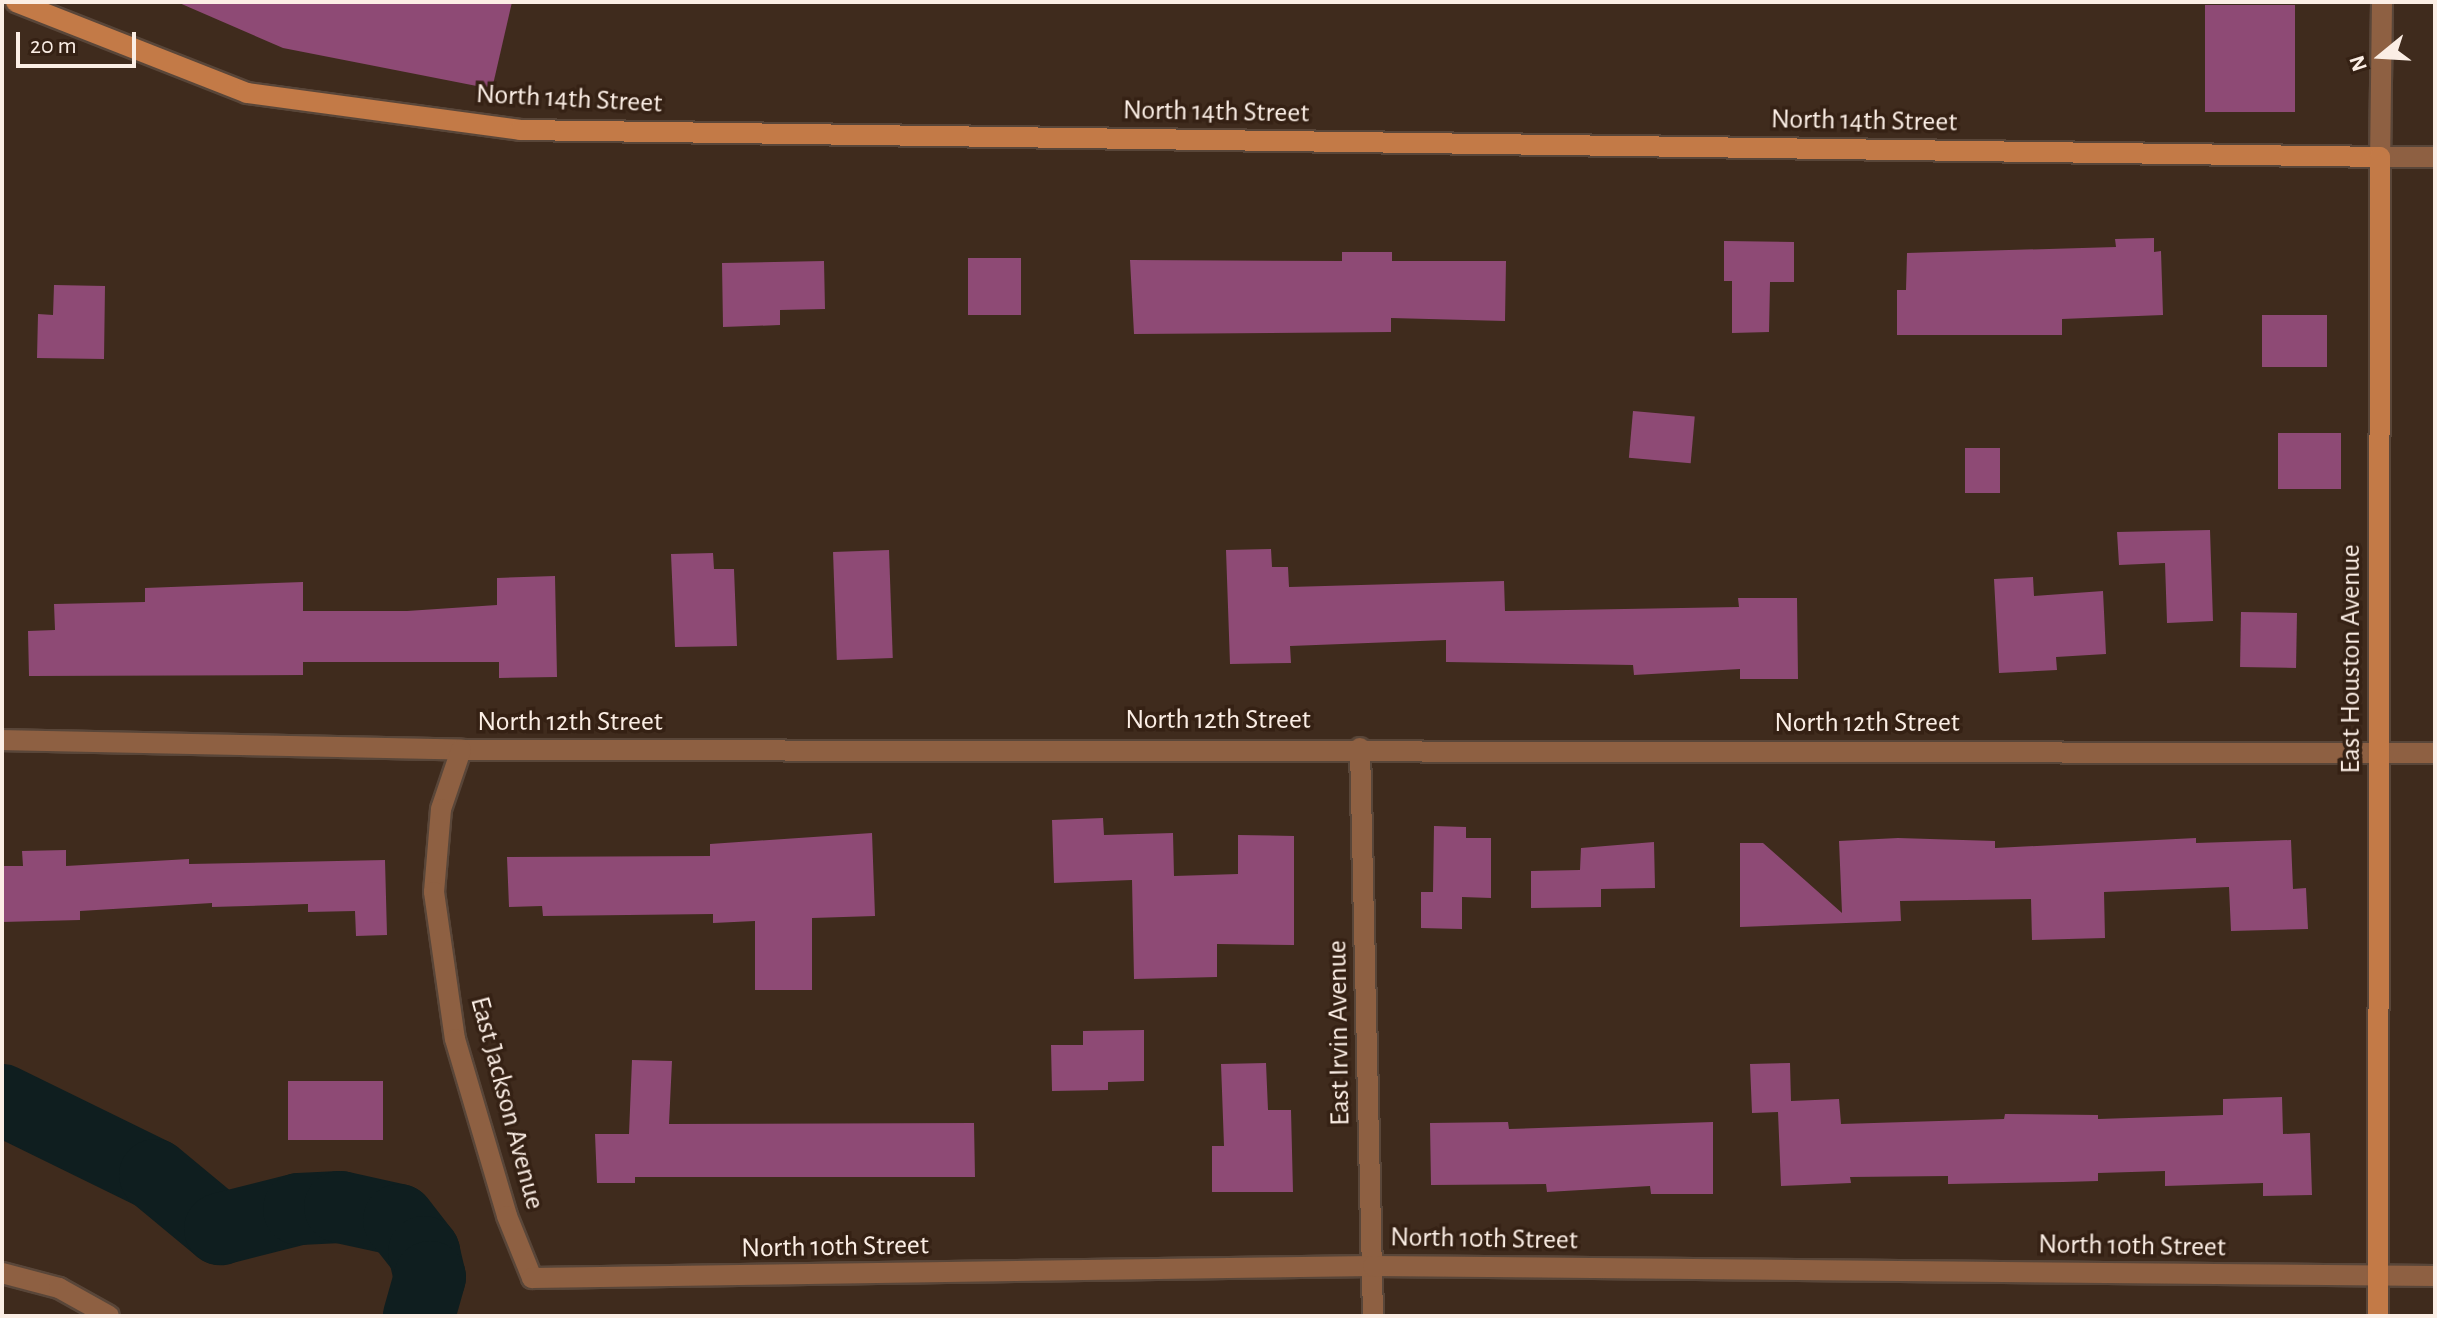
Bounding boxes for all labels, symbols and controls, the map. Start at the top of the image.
scale bar [20,16,140,66]
north arrow [2341,16,2421,96]
text: 20 m [30,34,77,58]
text: N [2345,53,2371,74]
street label: North 14th Street [475,77,663,121]
street label: North 14th Street [1123,94,1309,130]
street label: North 14th Street [1771,103,1957,139]
street label: East Houston Avenue [2334,544,2368,774]
street label: North 12th Street [1125,703,1311,737]
street label: North 12th Street [477,705,663,739]
street label: North 12th Street [1774,706,1960,740]
street label: East Irvin Avenue [1321,940,1357,1126]
street label: East Jackson Avenue [462,993,552,1213]
street label: North 10th Street [1390,1221,1578,1257]
street label: North 10th Street [2038,1228,2226,1264]
street label: North 10th Street [741,1229,929,1265]

